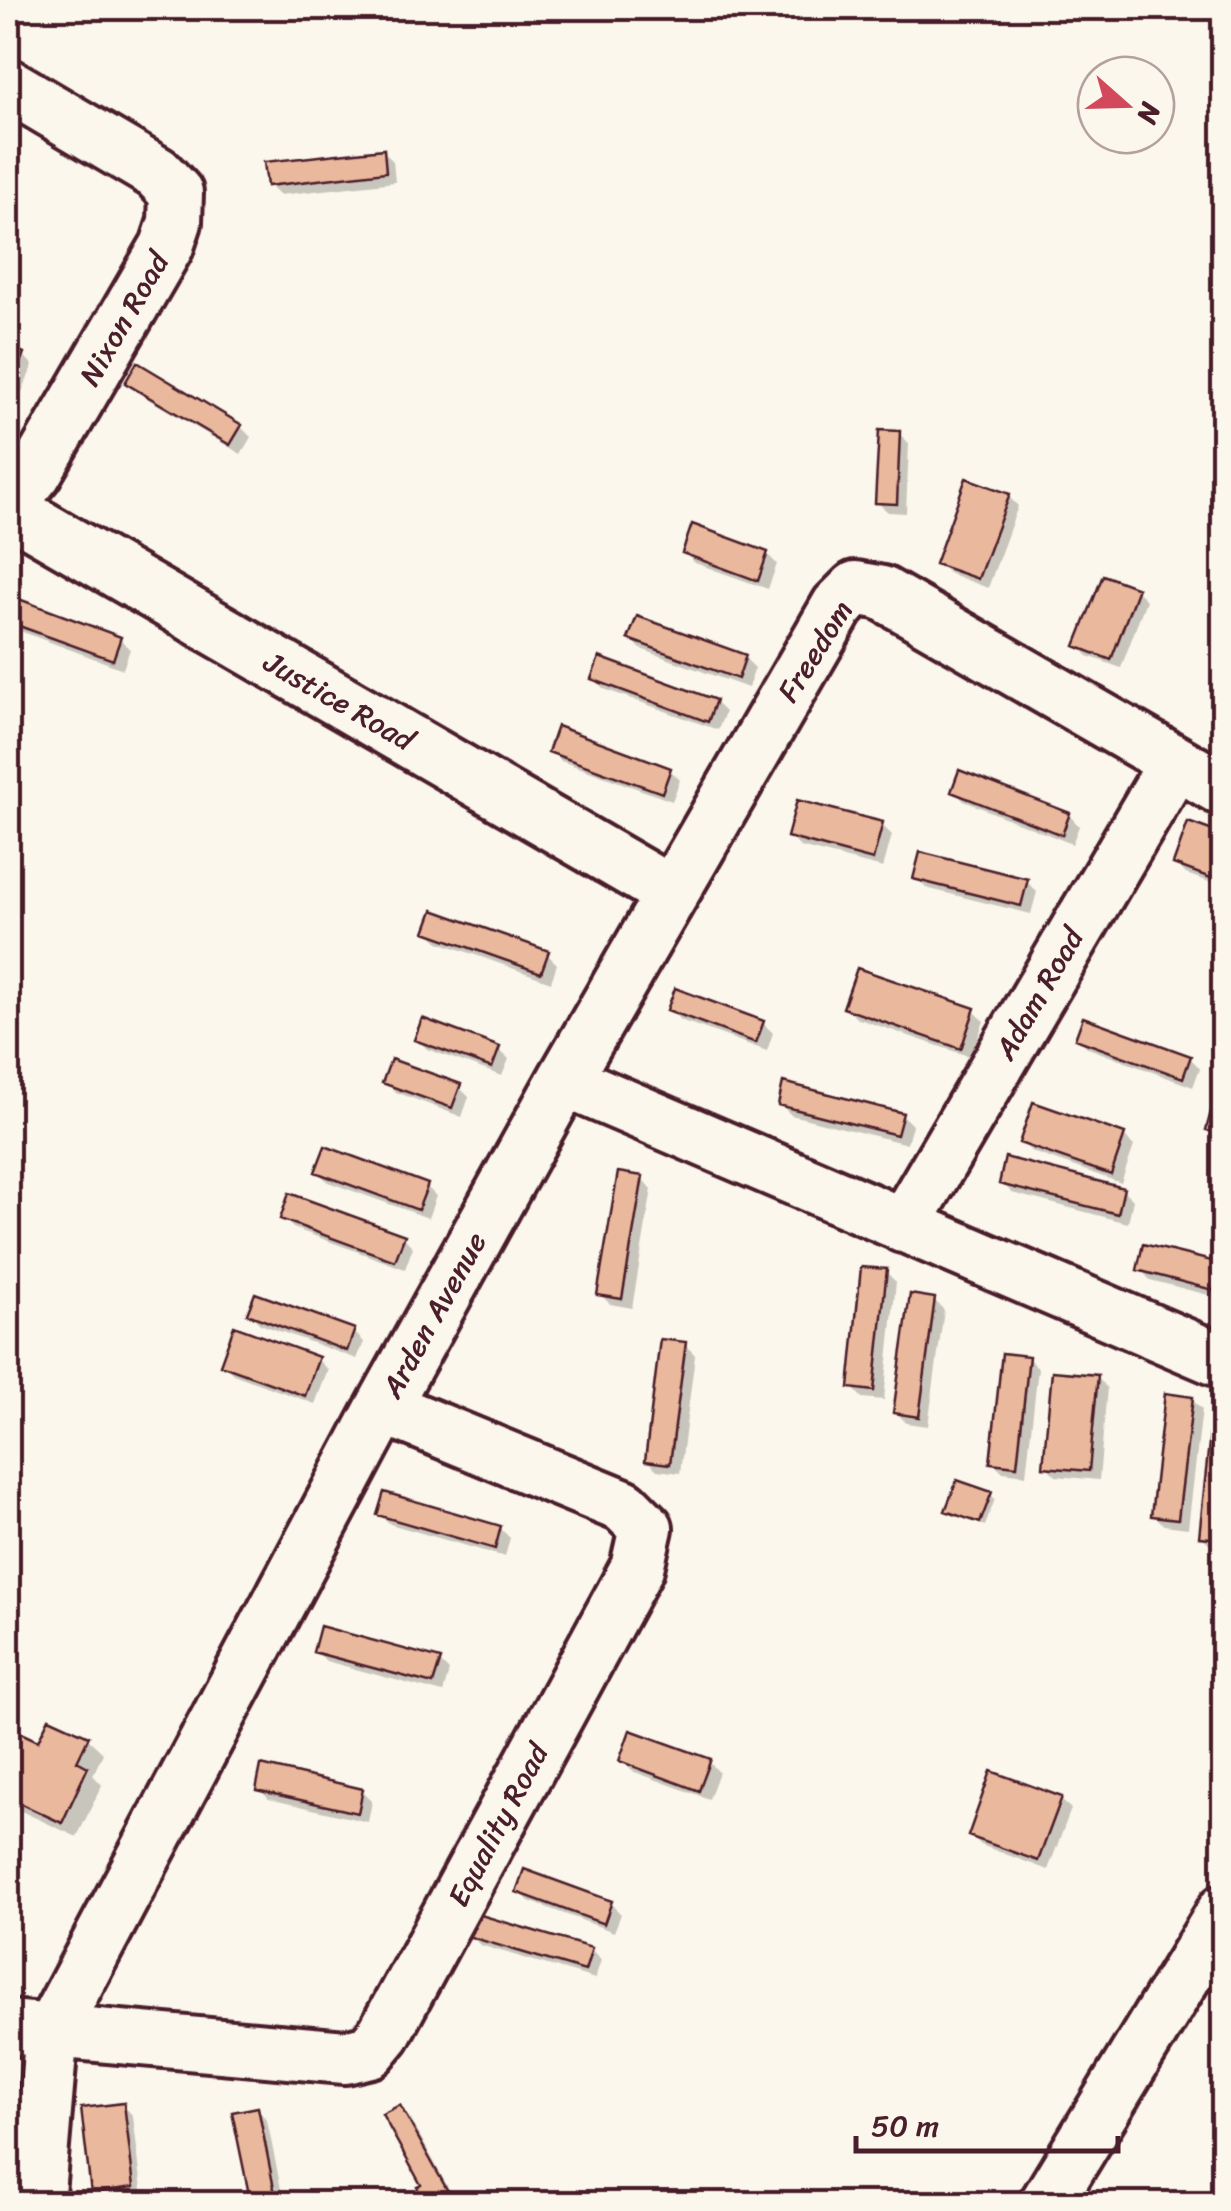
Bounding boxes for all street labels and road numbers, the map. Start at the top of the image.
street label: Nixon Road [64,240,185,396]
street label: Freedom [762,589,868,713]
street label: Justice Road [252,635,427,767]
street label: Adam Road [979,916,1100,1071]
street label: Arden Avenue [365,1222,502,1409]
street label: Equality Road [432,1731,565,1917]

